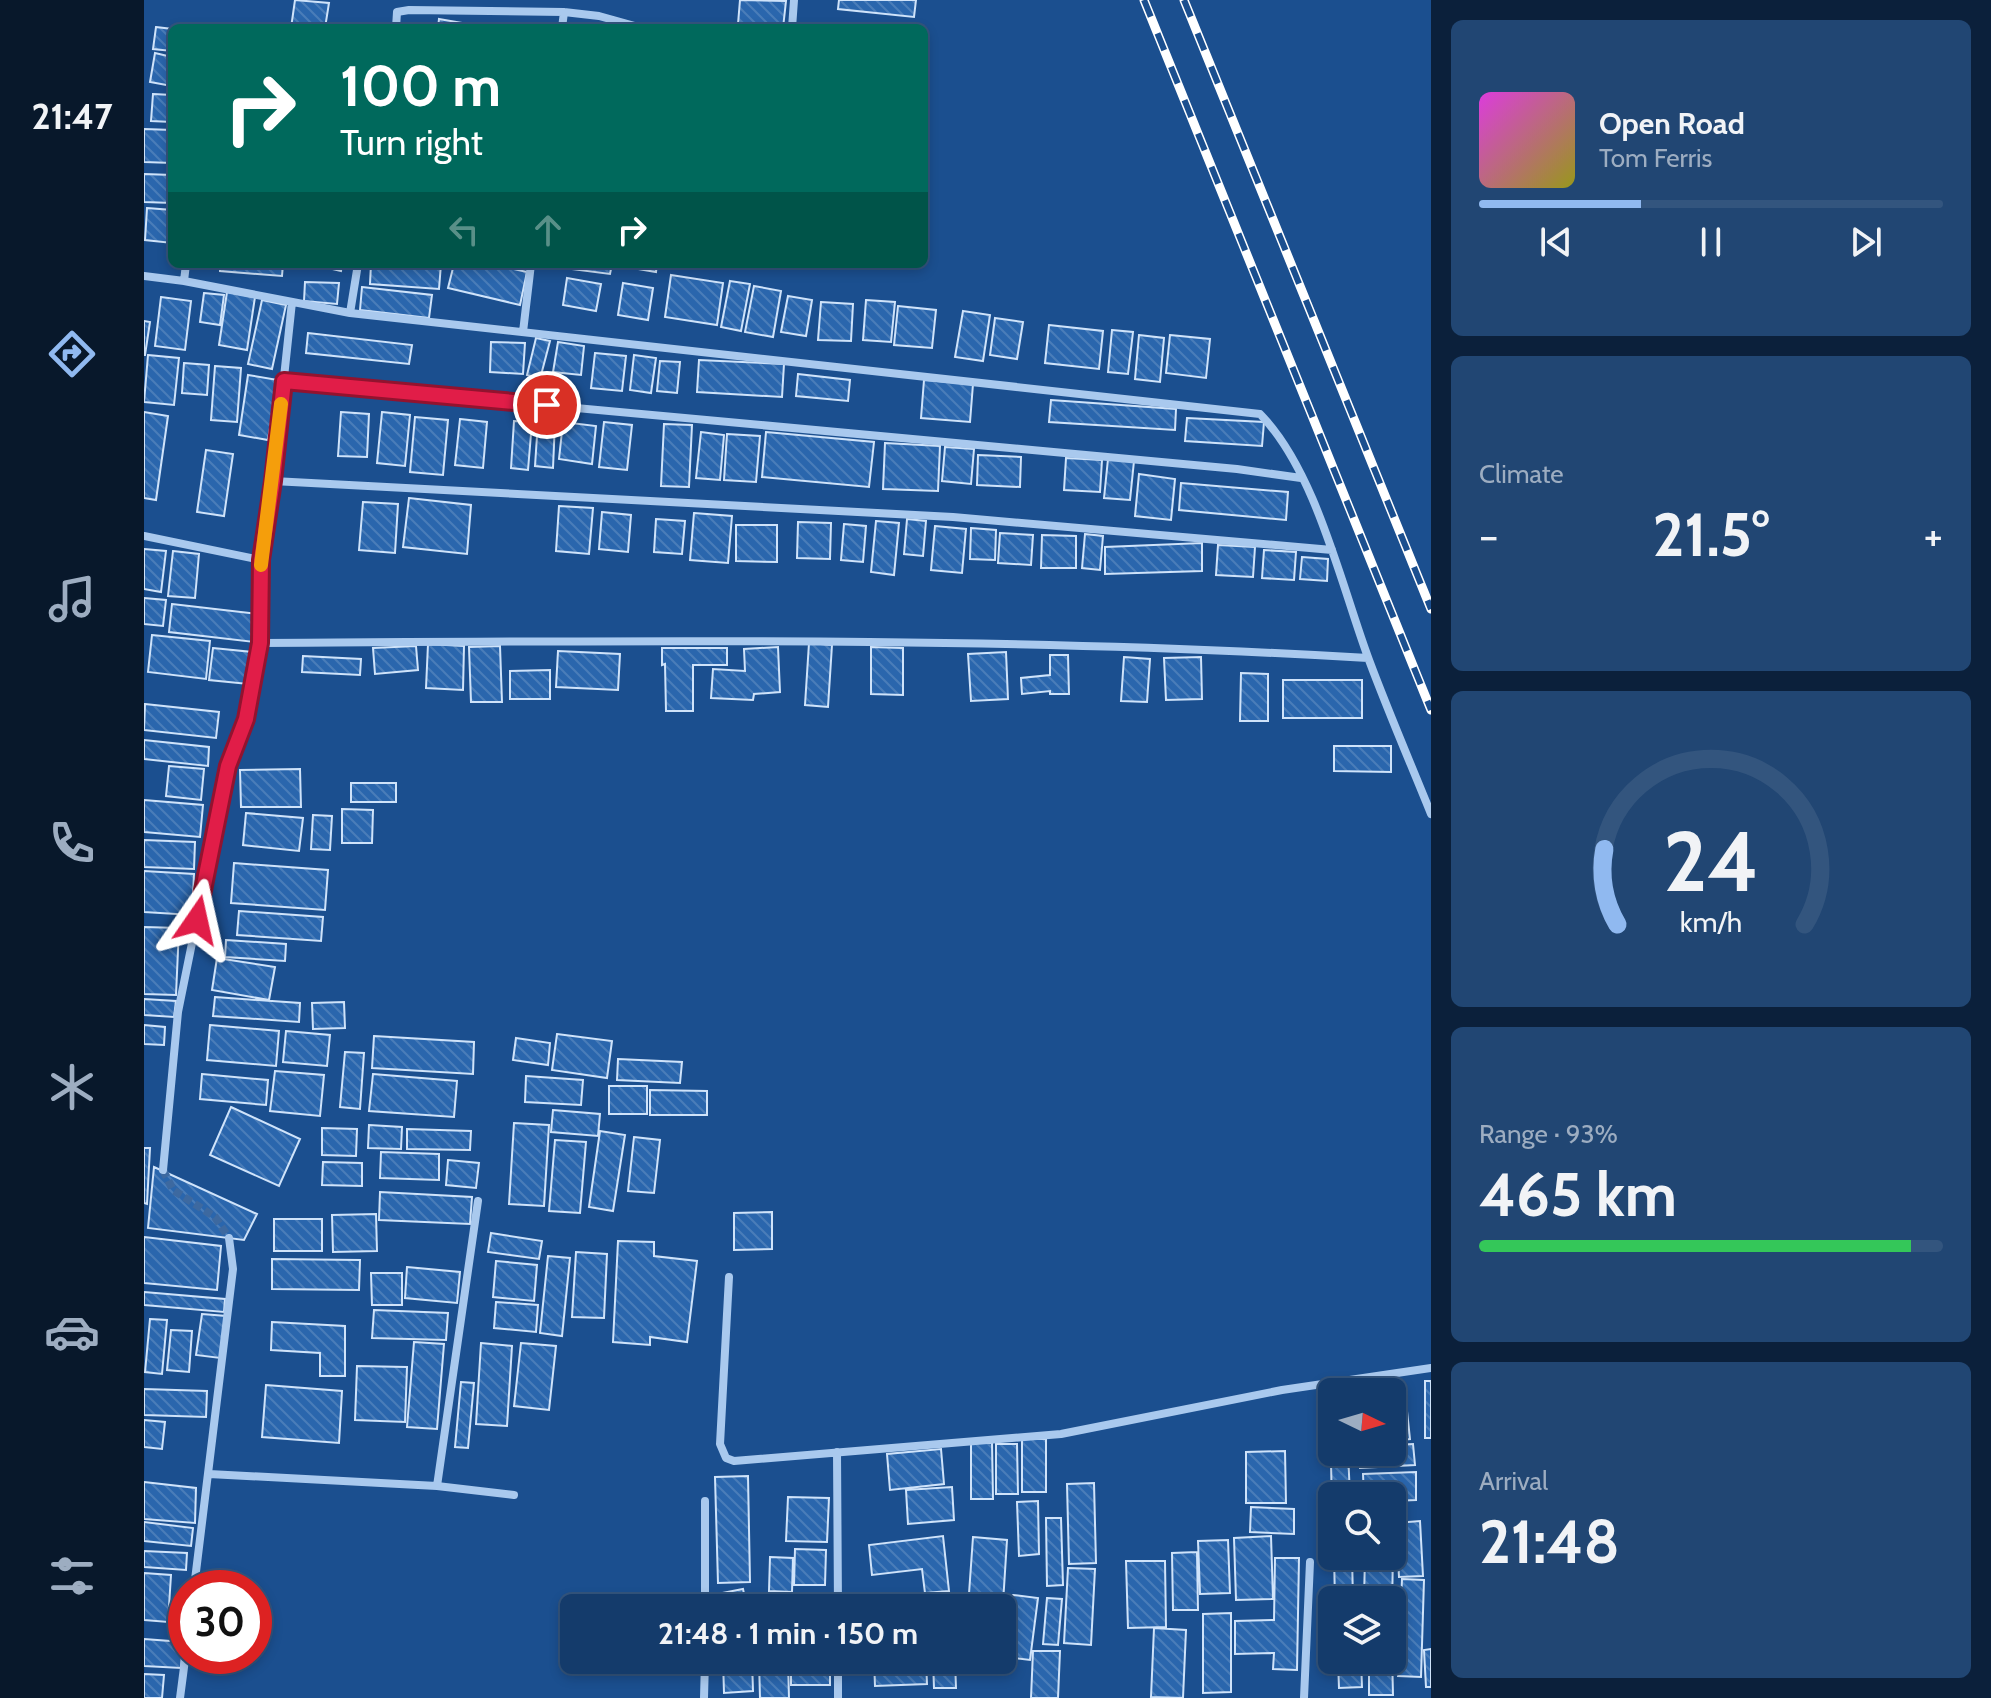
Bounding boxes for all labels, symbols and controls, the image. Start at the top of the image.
text: 100 m [340,52,501,120]
icon: right [208,56,312,160]
text: 21:47 [31,94,113,138]
text: Open Road [1599,105,1745,142]
text: Turn right [340,120,483,164]
text: Tom Ferris [1599,142,1712,174]
icon: left [442,208,486,252]
icon: ahead [526,208,570,252]
icon: right [610,208,654,252]
icon: previous [1534,220,1578,264]
icon: pause [1689,220,1733,264]
icon: next [1844,220,1888,264]
icon: directions [44,326,100,382]
pin [513,371,581,439]
icon: arrive [525,383,569,427]
text: Climate [1479,458,1564,490]
text: 21.5° [1653,498,1769,571]
text: − [1479,509,1498,562]
text: + [1924,509,1943,562]
icon: music [44,571,100,627]
text: 24 [1663,811,1759,912]
icon: phone [44,815,100,871]
position arrow [155,878,239,962]
text: km/h [1680,904,1742,939]
icon: climate [44,1059,100,1115]
text: Range · 93% [1479,1118,1618,1150]
text: 465 km [1479,1158,1677,1231]
icon: car [44,1304,100,1360]
north arrow [1318,1378,1406,1466]
map controls [1318,1378,1406,1674]
text: Arrival [1479,1465,1548,1497]
button: search [1318,1482,1406,1570]
text: 21:48 [1479,1505,1620,1578]
icon: filters [44,1548,100,1604]
speed limit sign: 30 [168,1570,272,1674]
button: layers [1318,1586,1406,1674]
text: 21:48 · 1 min · 150 m [658,1615,918,1652]

